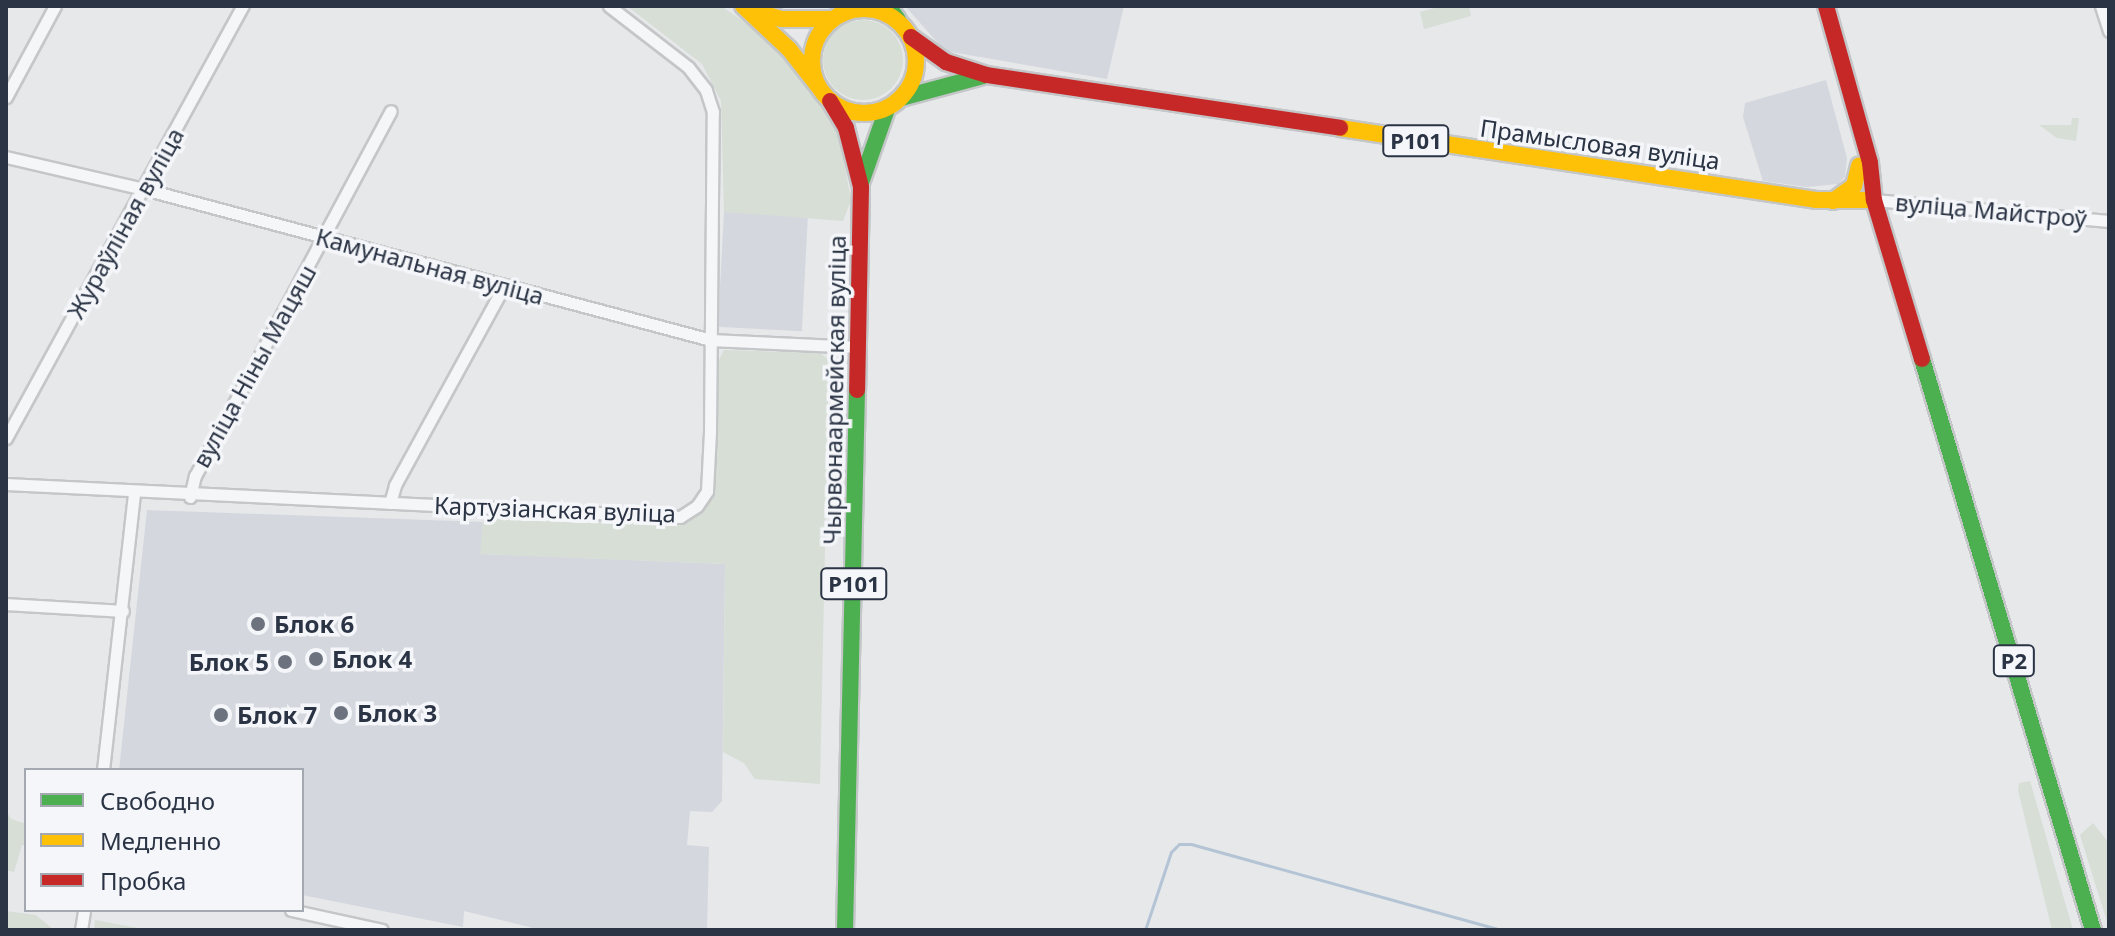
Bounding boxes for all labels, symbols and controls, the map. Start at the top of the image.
street label: Прамысловая вуліца [1478,113,1722,175]
street label: Жураўліная вуліца [61,123,189,323]
road number: Р101 [1382,123,1450,159]
street label: вуліца Майстроў [1894,187,2088,233]
street label: Камунальная вуліца [313,222,547,310]
street label: Чырвонаармейская вуліца [817,235,851,545]
street label: вуліца Ніны Мацяш [186,260,322,472]
street label: Картузіанская вуліца [434,490,676,528]
road number: Р101 [820,566,888,602]
place label: Блок 6 [274,610,354,638]
marker: Блок 6 [249,615,267,633]
road number: Р2 [1992,643,2036,679]
place label: Блок 4 [332,645,412,673]
place label: Блок 5 [189,648,269,676]
marker: Блок 4 [307,650,325,668]
marker: Блок 5 [276,653,294,671]
place label: Блок 3 [357,699,437,727]
place label: Блок 7 [237,701,317,729]
marker: Блок 3 [332,704,350,722]
marker: Блок 7 [212,706,230,724]
legend [24,768,304,912]
text: Свободно [100,784,215,817]
text: Медленно [100,824,221,857]
text: Пробка [100,864,186,897]

